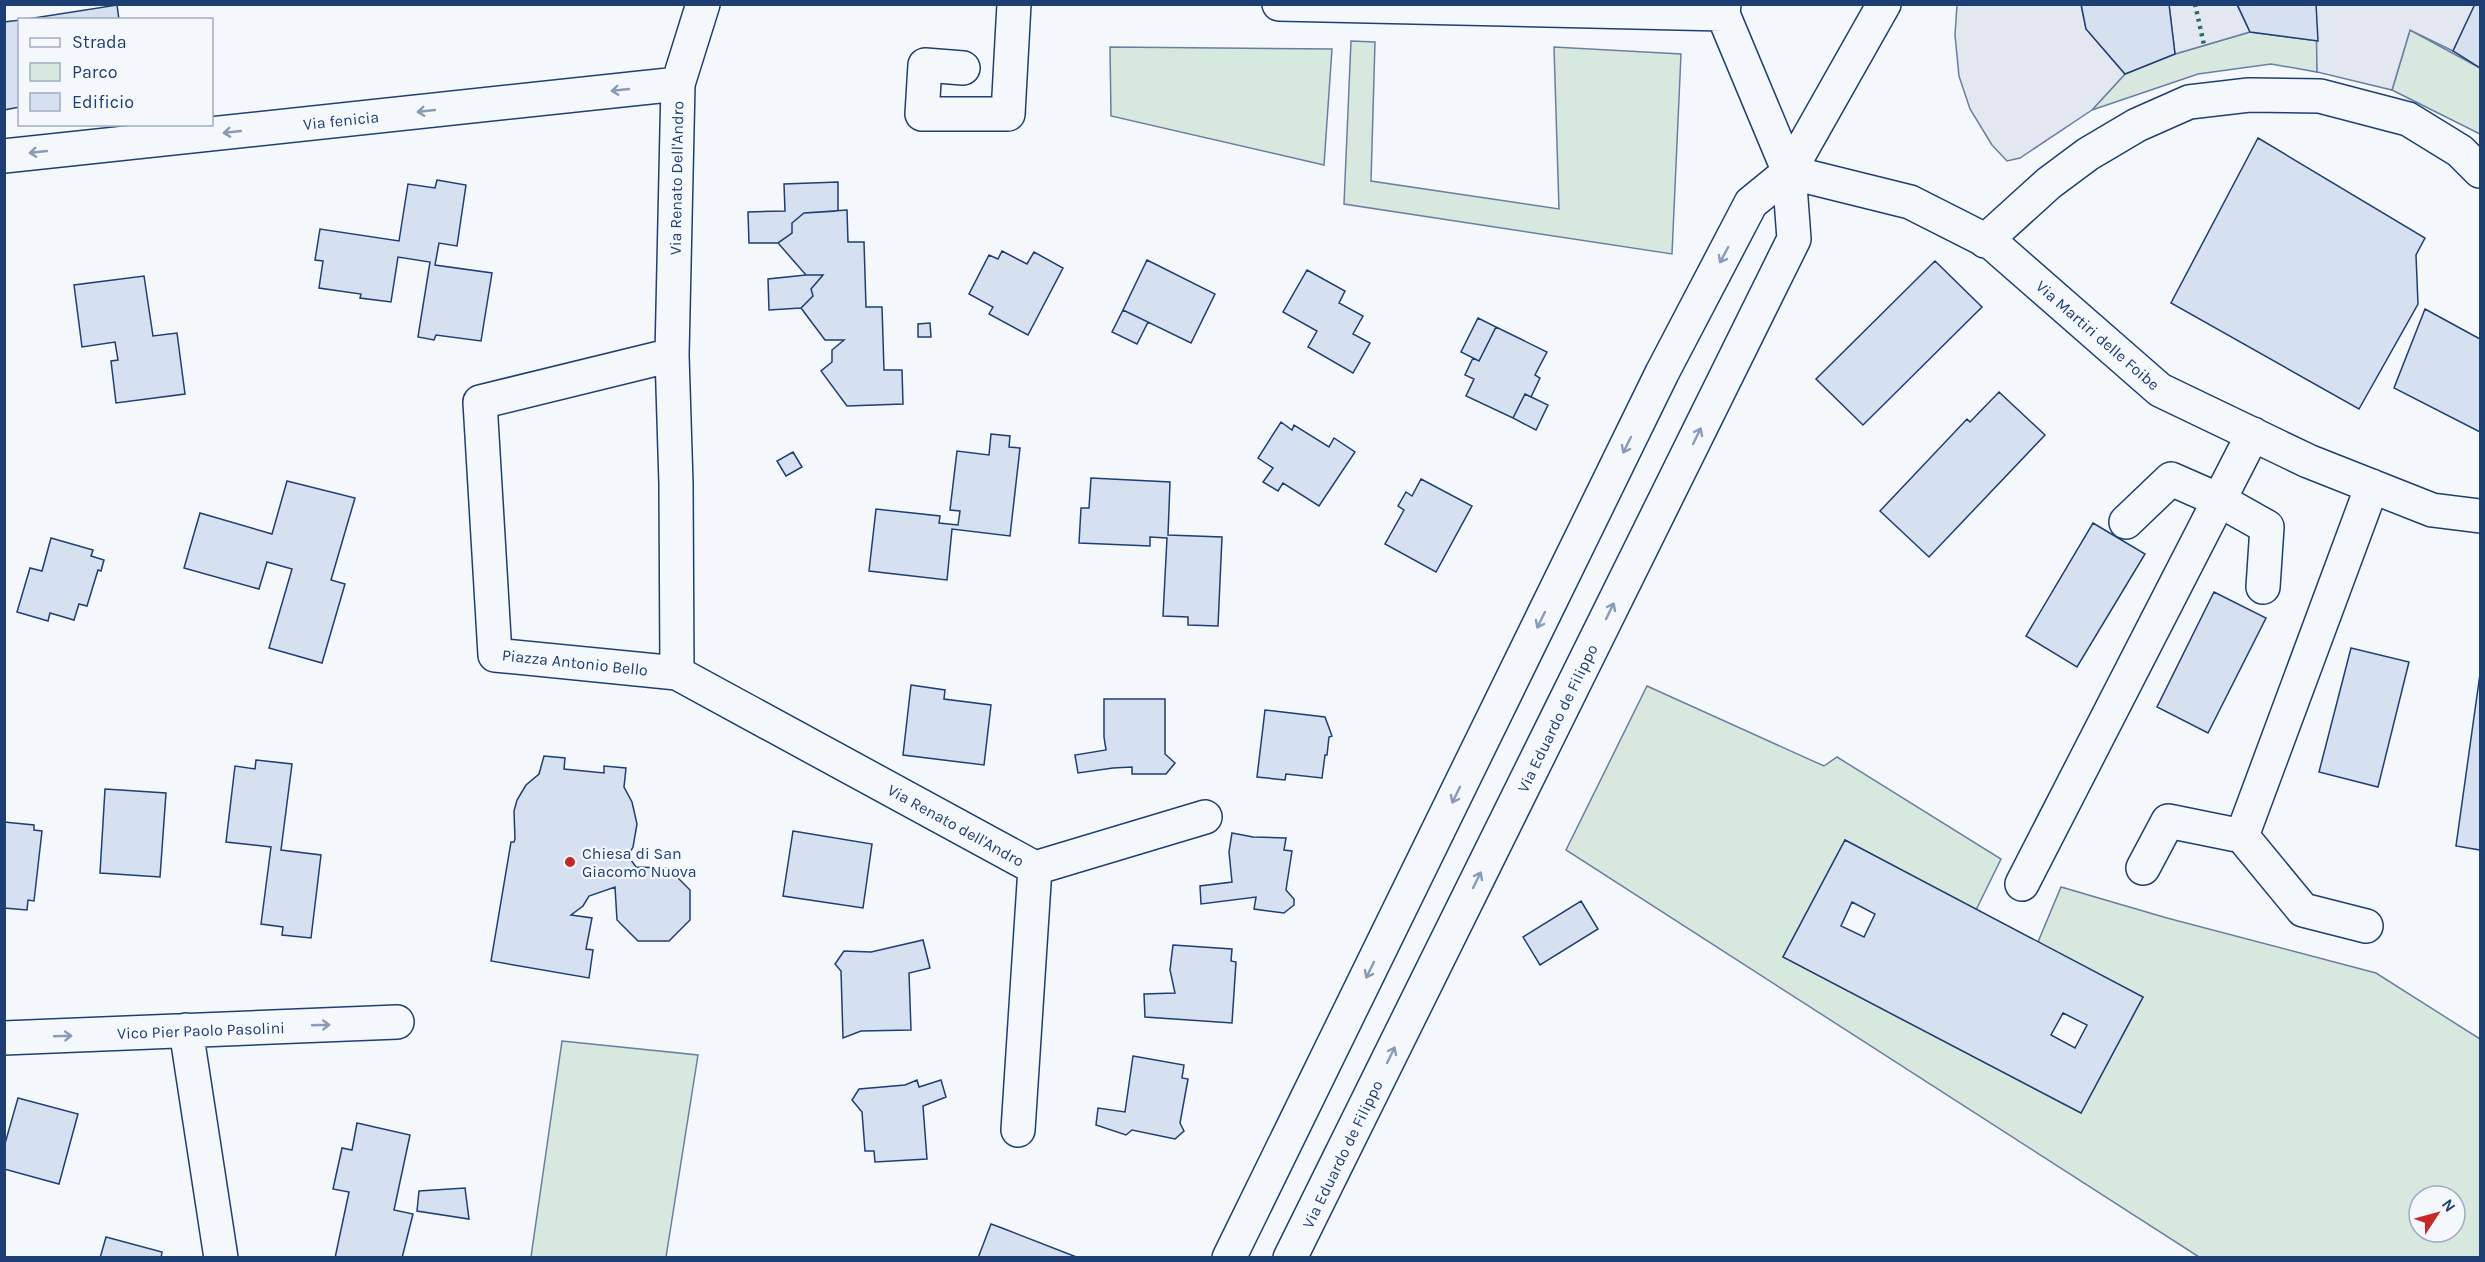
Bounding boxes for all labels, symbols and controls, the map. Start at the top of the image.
legend [18,18,213,126]
text: Strada [72,31,127,53]
text: Parco [72,61,118,83]
one-way arrow [610,85,630,96]
text: Edificio [72,91,134,113]
street label: Via Renato Dell'Andro [666,101,687,255]
one-way arrow [416,106,436,117]
street label: Via fenicia [302,107,380,134]
one-way arrow [222,126,242,137]
one-way arrow [28,147,48,158]
one-way arrow [1718,246,1730,263]
street label: Via Martiri delle Foibe [2032,277,2163,394]
one-way arrow [1691,428,1703,446]
one-way arrow [1621,435,1632,453]
one-way arrow [1605,602,1617,620]
one-way arrow [1535,610,1547,628]
street label: Via Eduardo de Filippo [1513,641,1602,795]
street label: Piazza Antonio Bello [501,645,649,680]
street label: Via Renato dell'Andro [884,780,1027,871]
one-way arrow [1449,785,1461,803]
place label: Chiesa di San Giacomo Nuova [582,844,697,881]
marker: Chiesa di San Giacomo Nuova [563,855,577,869]
one-way arrow [1472,871,1483,889]
one-way arrow [1363,961,1375,979]
street label: Vico Pier Paolo Pasolini [117,1018,285,1043]
one-way arrow [310,1019,330,1030]
one-way arrow [52,1030,72,1041]
one-way arrow [1385,1046,1397,1064]
street label: Via Eduardo de Filippo [1298,1077,1387,1231]
north arrow [2407,1184,2467,1244]
text: N [2438,1195,2460,1216]

